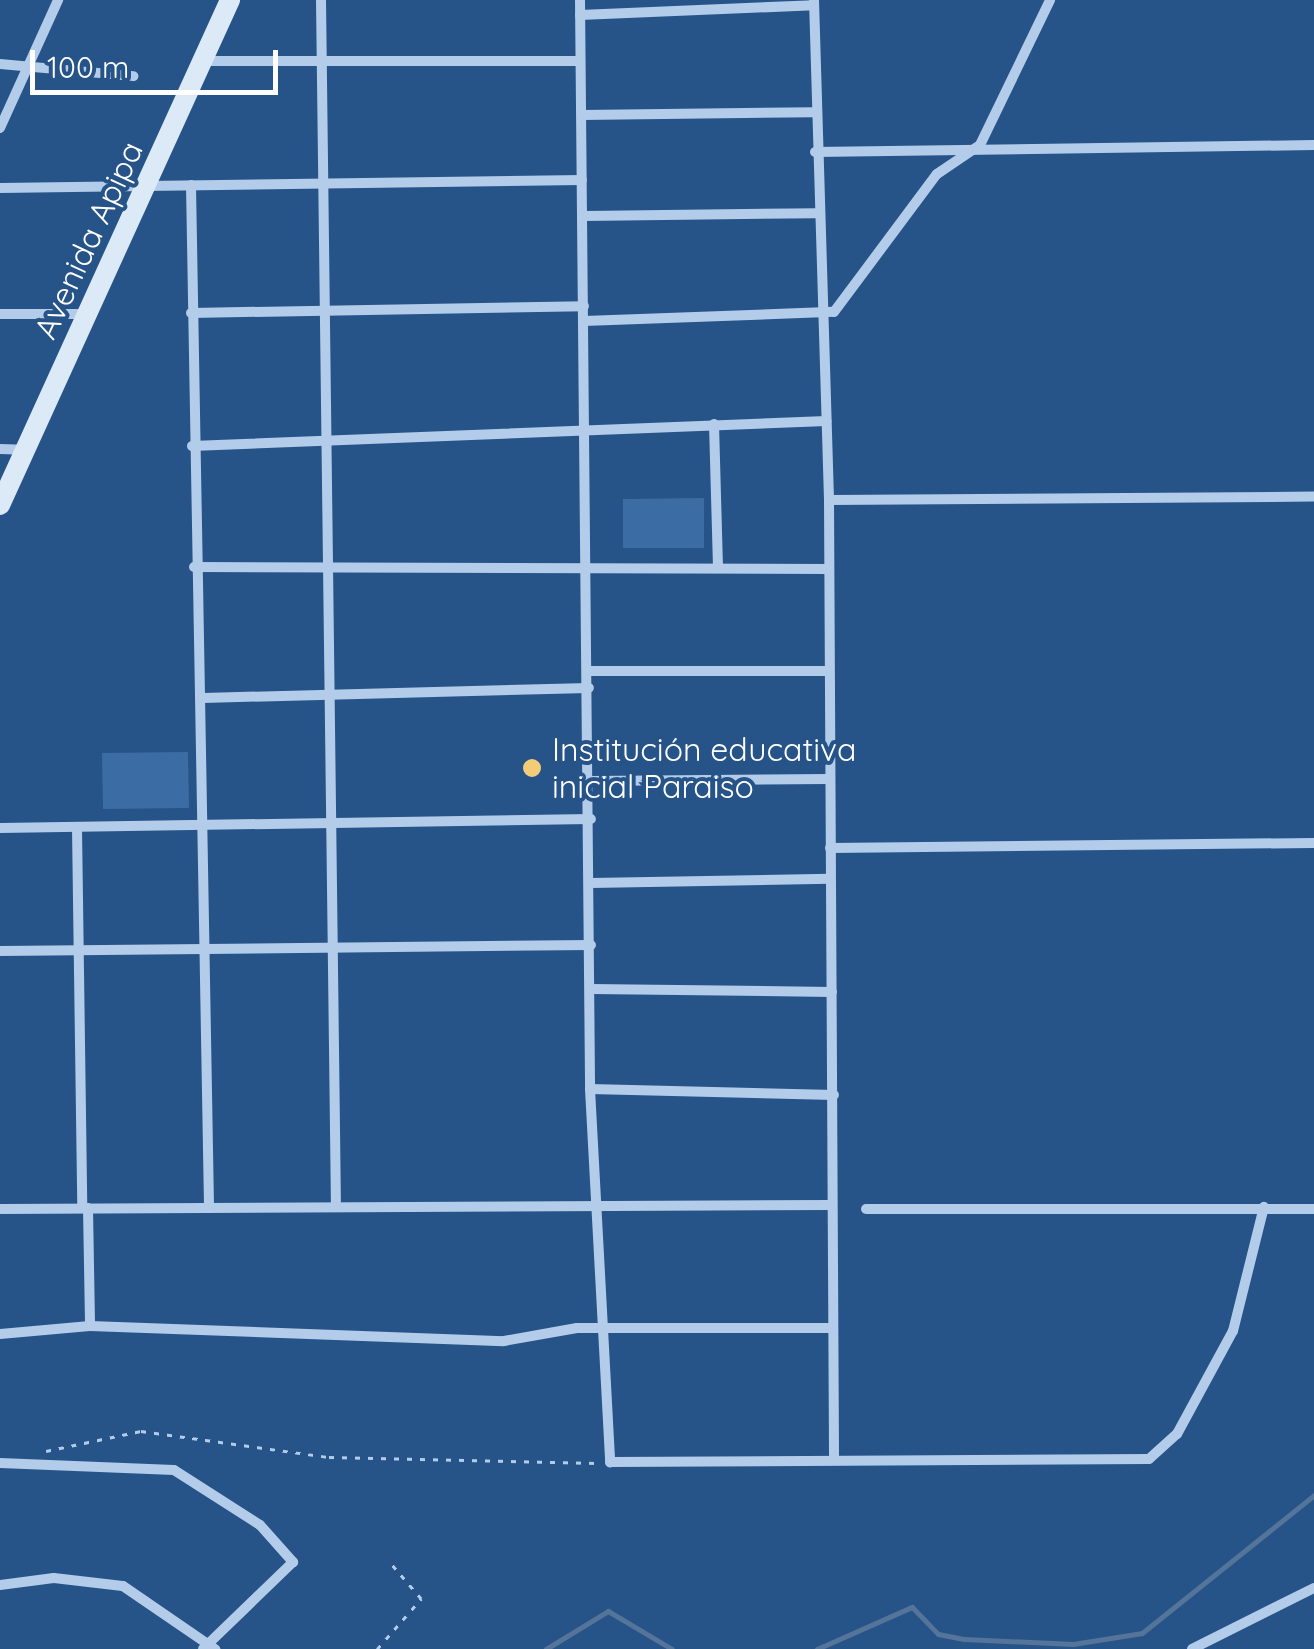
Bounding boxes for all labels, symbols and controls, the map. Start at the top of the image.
scale bar [35,30,282,92]
text: 100 m [47,48,129,86]
street label: Avenida Apipa [26,135,150,345]
place label: Institución educativa inicial Paraiso [552,731,856,806]
marker: Institución educativa inicial Paraiso [521,757,543,779]

